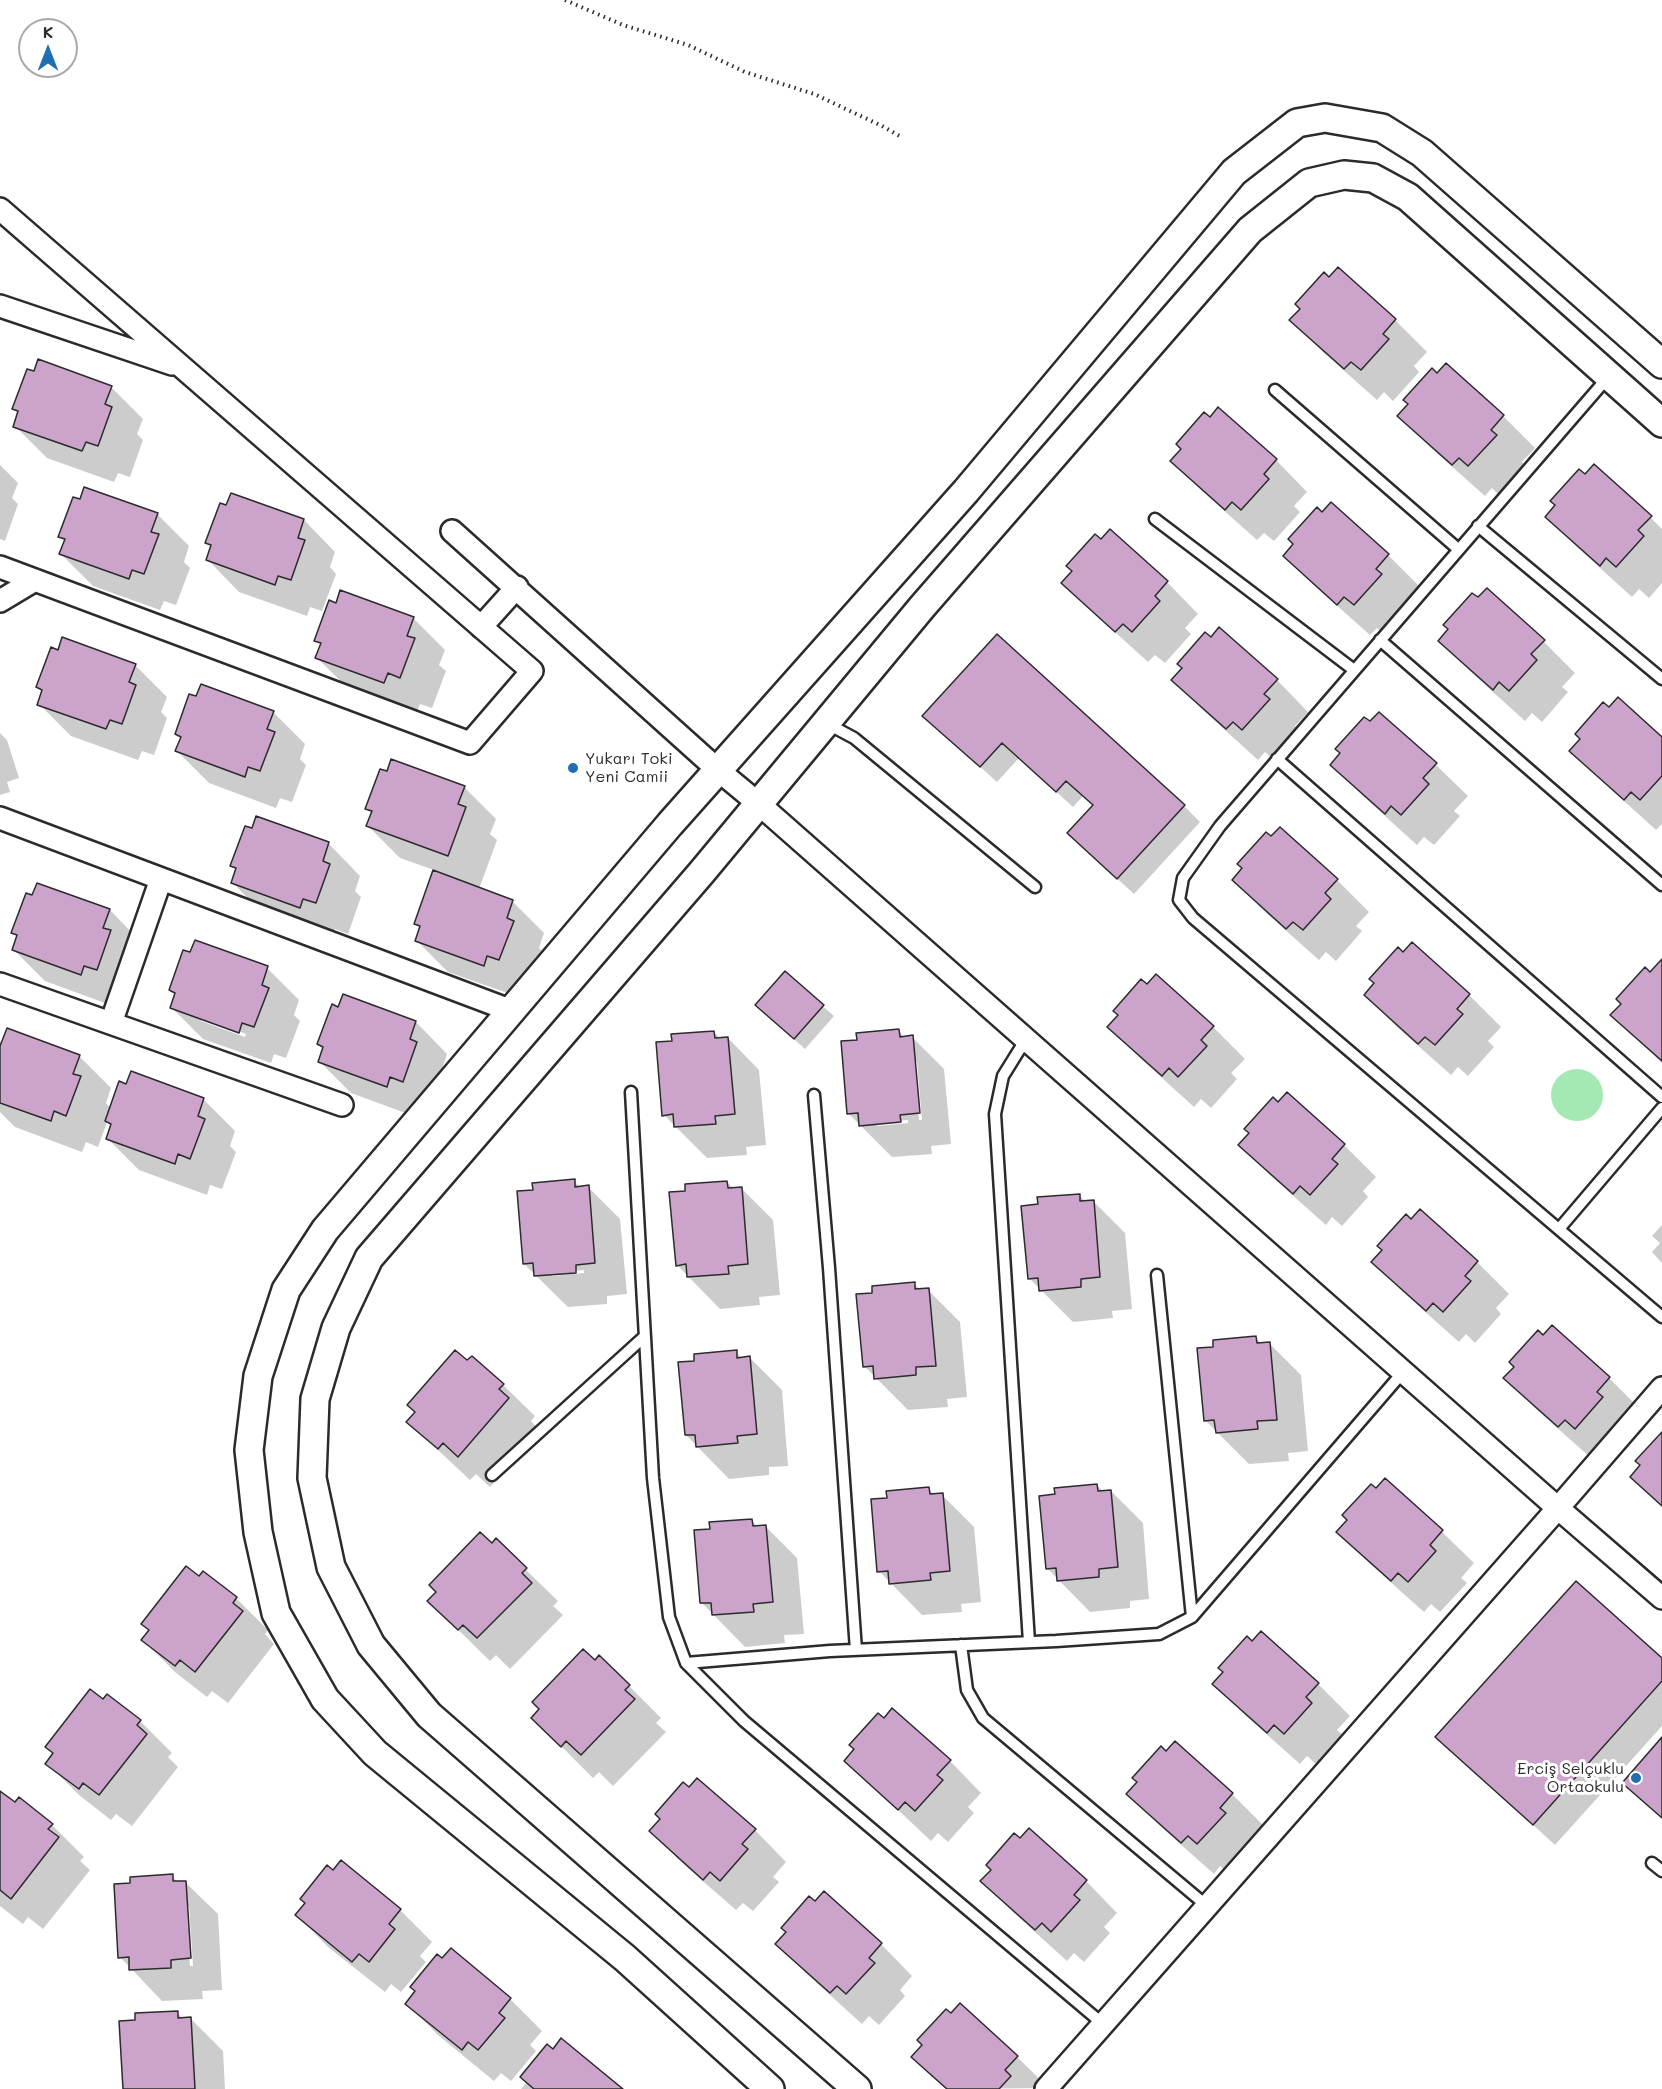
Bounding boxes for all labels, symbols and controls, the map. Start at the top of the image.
north arrow [18,18,78,78]
text: K [43,21,53,42]
place label: Yukarı Toki Yeni Camii [585,749,673,787]
marker: Yukarı Toki Yeni Camii [566,761,580,775]
place label: Erciş Selçuklu Ortaokulu [1517,1759,1624,1797]
marker: Erciş Selçuklu Ortaokulu [1629,1771,1643,1785]

